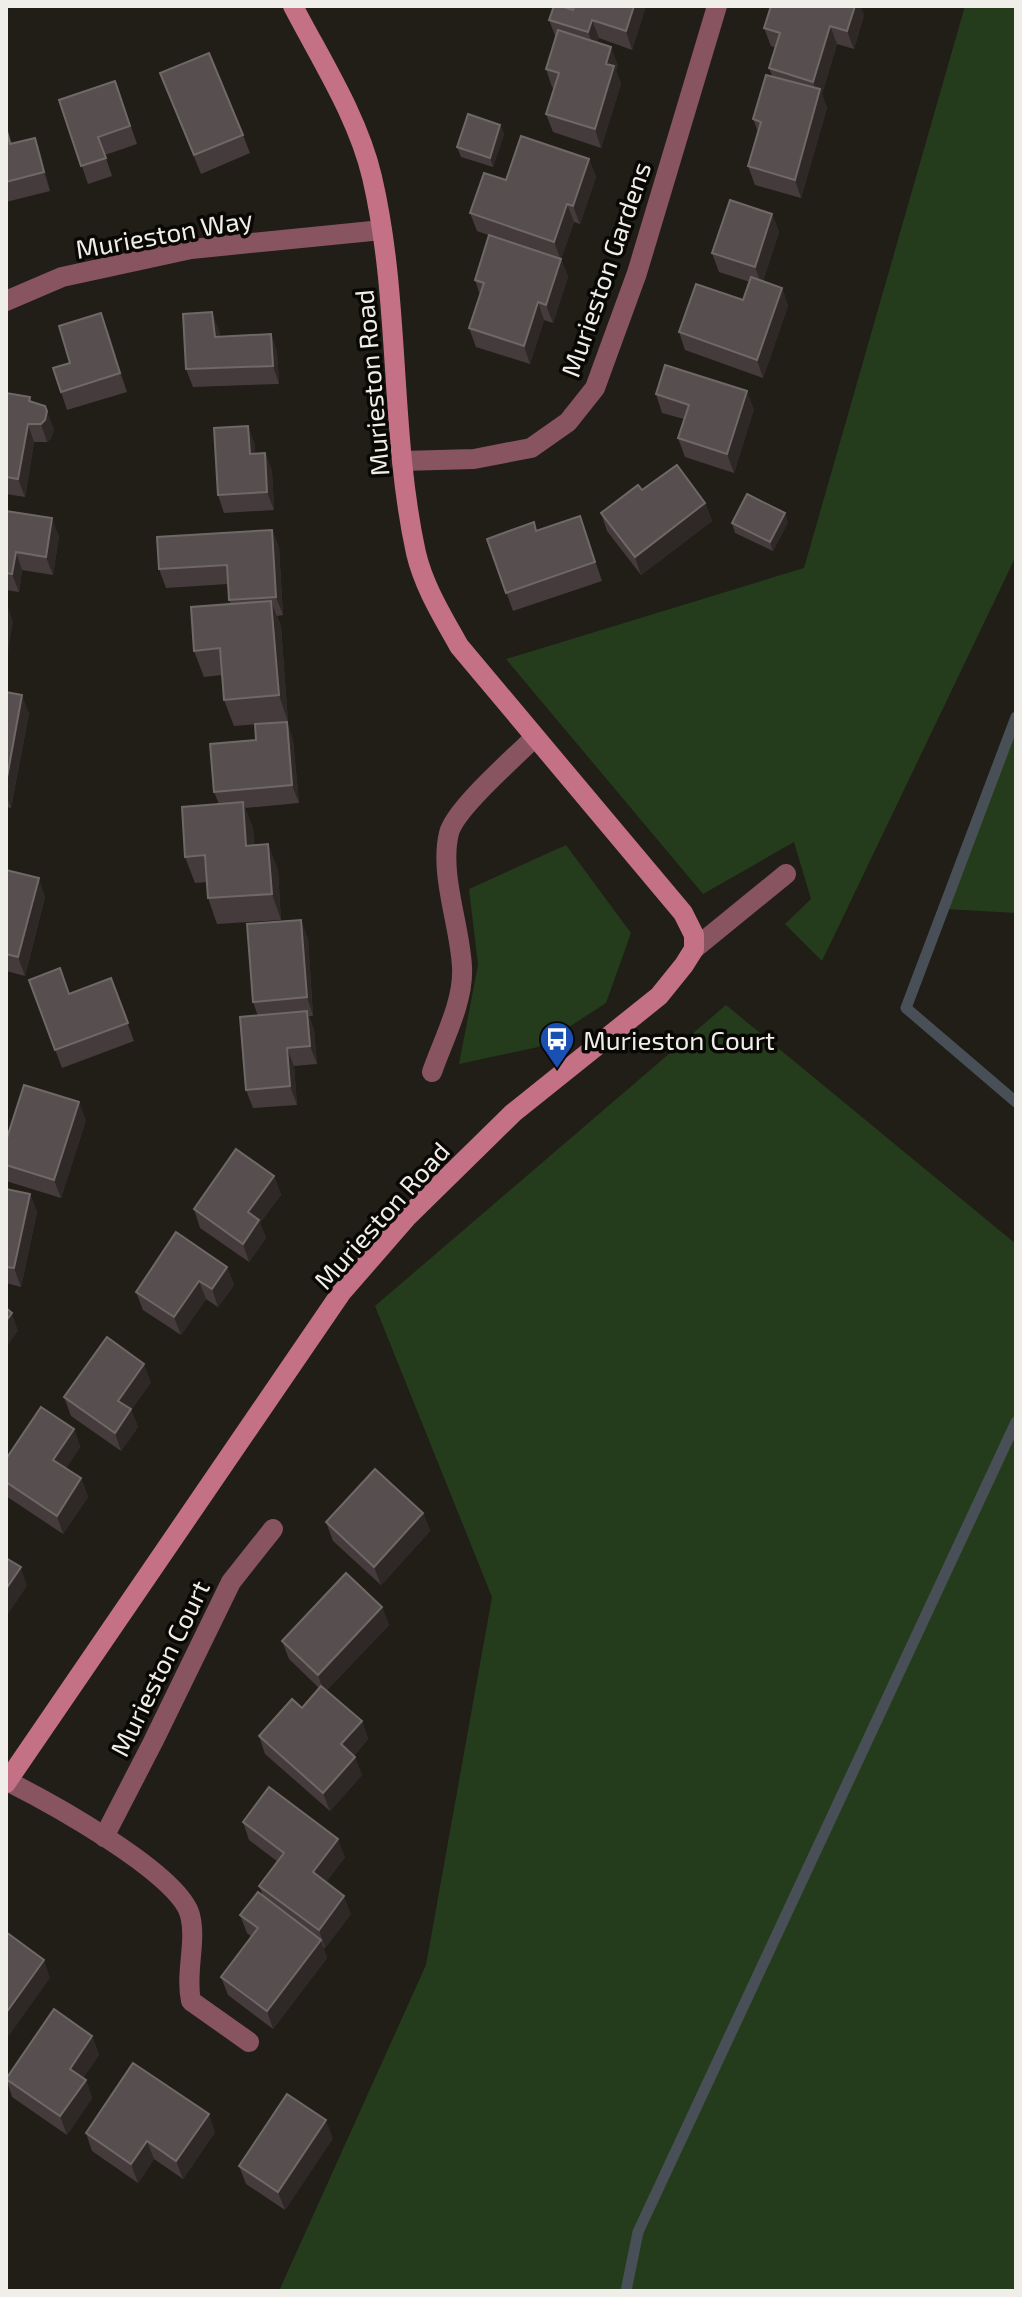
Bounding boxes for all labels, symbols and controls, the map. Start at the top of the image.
street label: Murieston Gardens [554,157,656,381]
street label: Murieston Way [73,202,255,264]
street label: Murieston Road [347,288,395,478]
bus stop icon: Murieston Court [538,1020,576,1070]
place label: Murieston Court [583,1024,775,1055]
street label: Murieston Road [307,1135,455,1295]
street label: Murieston Court [103,1575,215,1761]

